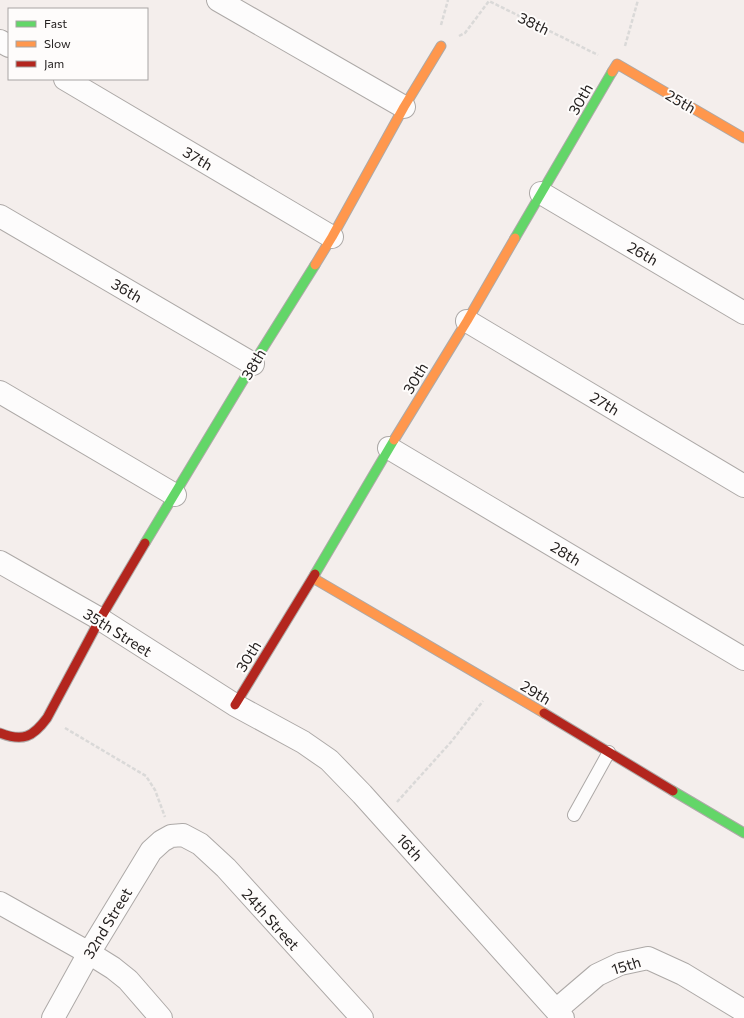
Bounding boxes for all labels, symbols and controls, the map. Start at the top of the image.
legend [8,8,148,80]
street label: 38th [515,8,553,38]
text: Fast [44,16,67,30]
text: Slow [44,36,71,50]
text: Jam [44,56,64,71]
street label: 30th [564,80,596,118]
street label: 25th [663,85,699,117]
street label: 37th [180,142,216,174]
street label: 26th [625,237,661,269]
street label: 36th [108,274,146,306]
street label: 38th [237,345,269,383]
street label: 30th [399,359,431,397]
street label: 27th [587,387,623,419]
street label: 28th [548,537,584,569]
street label: 35th Street [80,604,156,660]
street label: 30th [232,637,264,675]
street label: 29th [518,676,554,708]
street label: 16th [393,830,427,864]
street label: 32nd Street [79,884,135,962]
street label: 24th Street [239,884,303,954]
street label: 15th [609,952,643,978]

